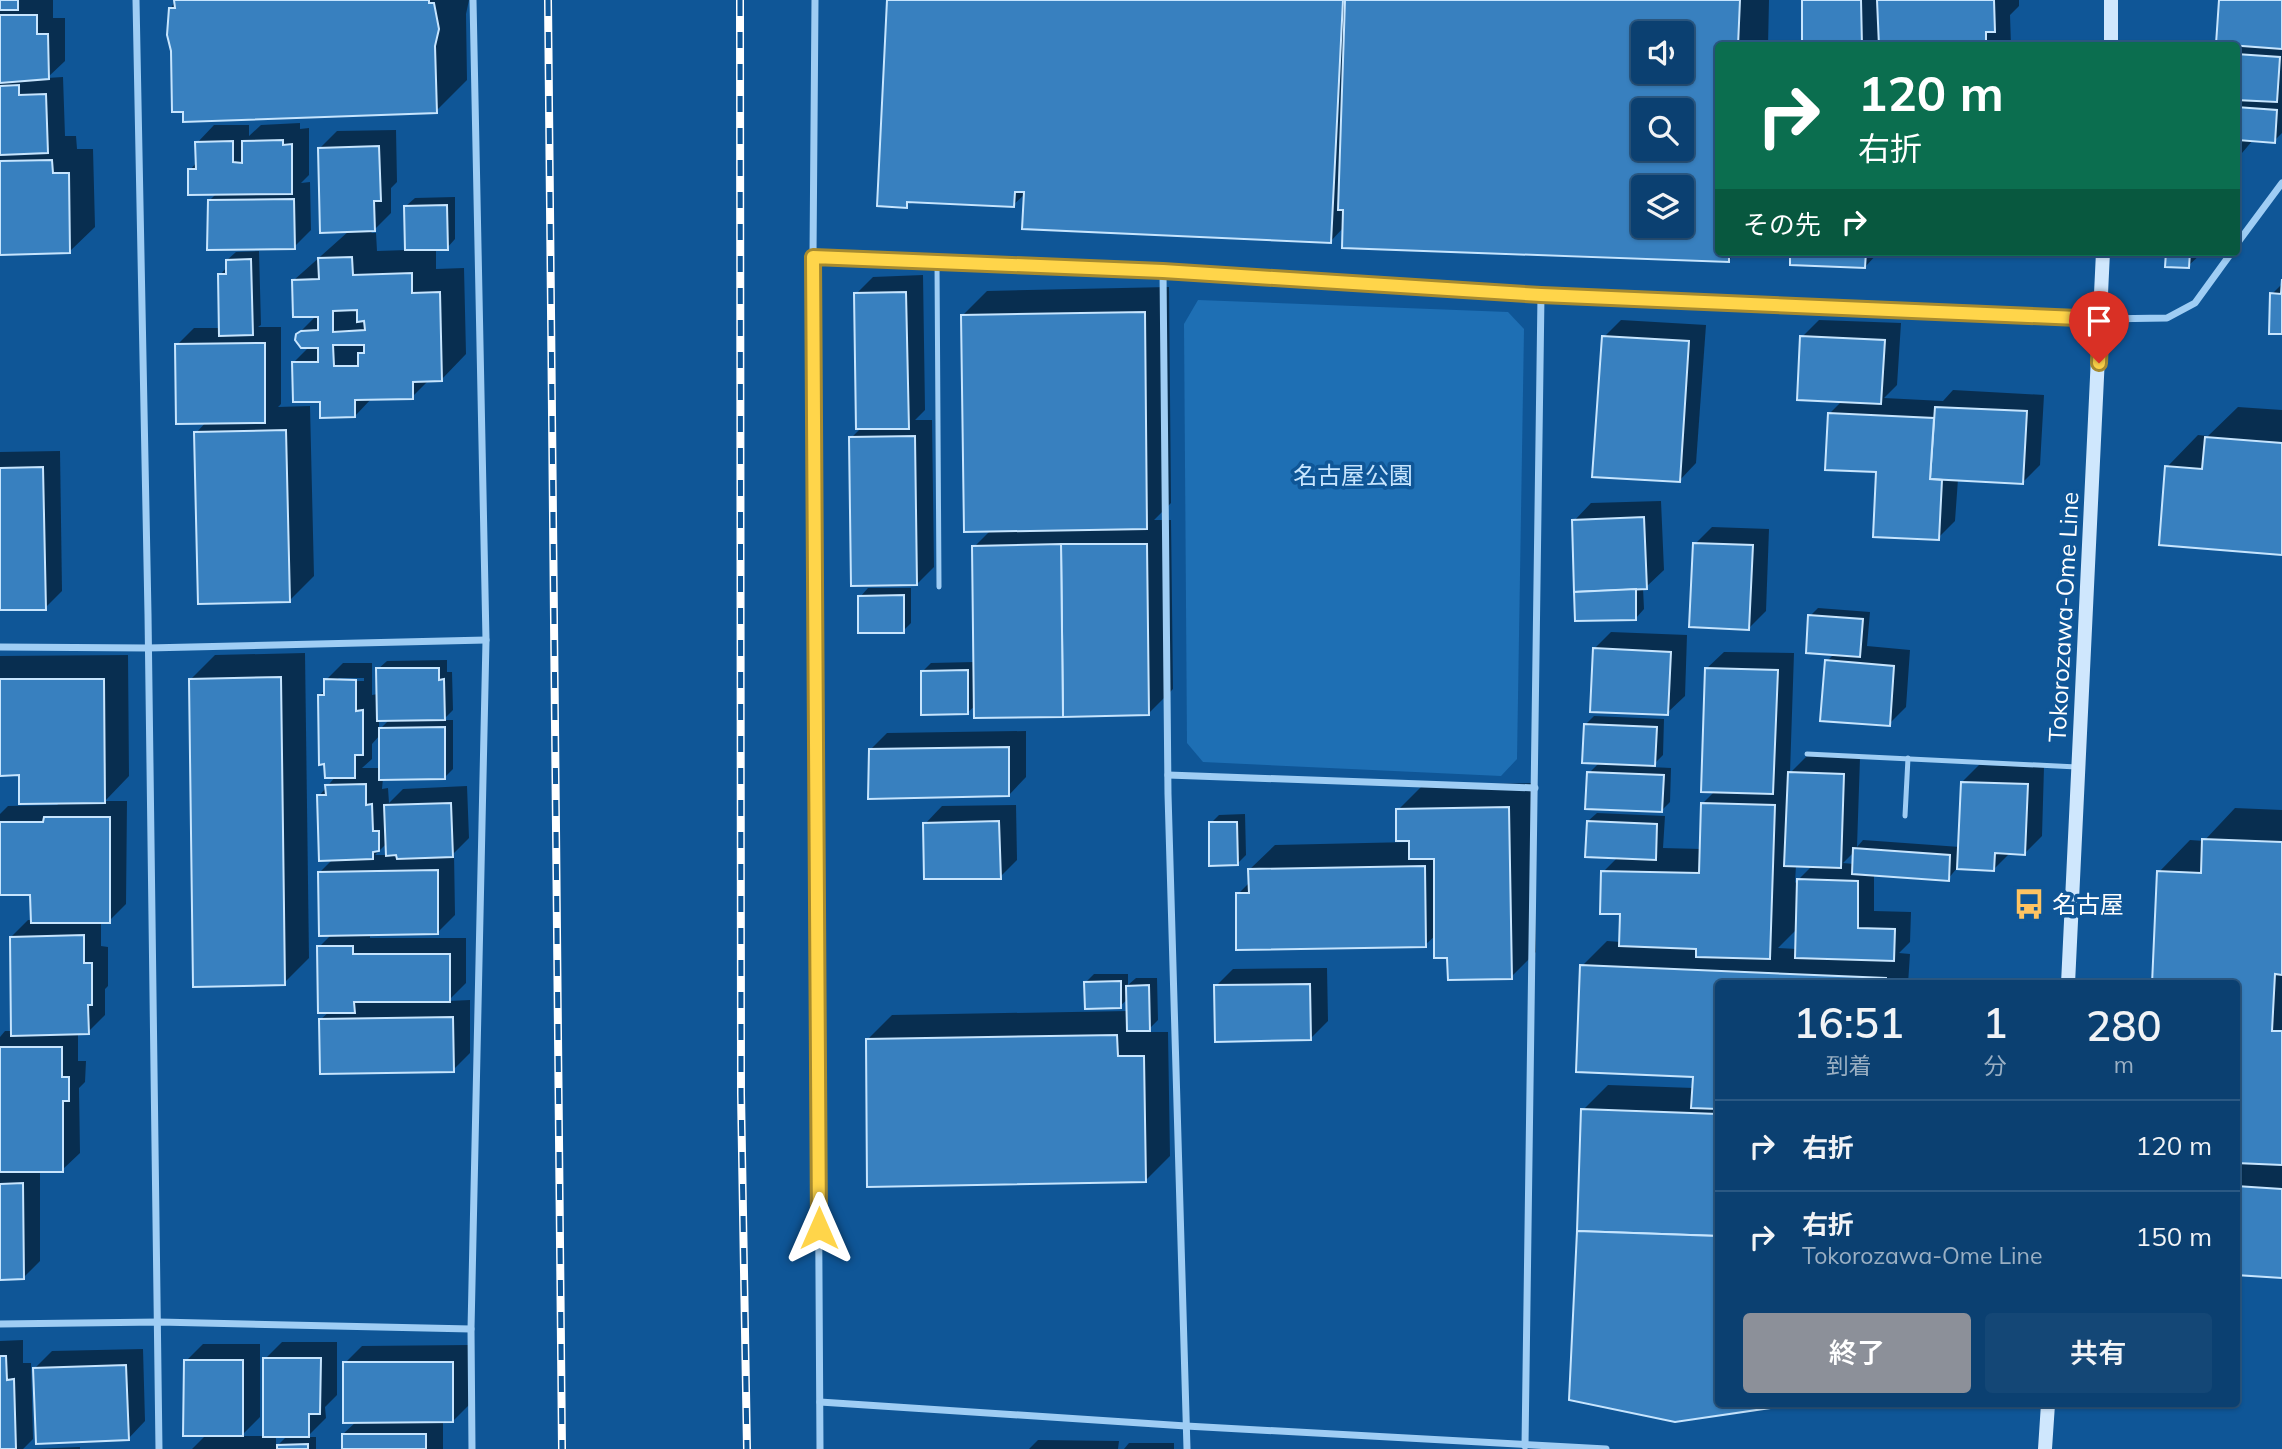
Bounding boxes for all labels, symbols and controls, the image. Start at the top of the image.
map controls [1631,21,1694,238]
button: sound [1631,21,1694,84]
text: 120 m [1858,62,2004,123]
icon: right [1743,70,1834,161]
button: search [1631,98,1694,161]
text: 右折 [1858,128,1922,168]
button: layers [1631,175,1694,238]
icon: right [1835,203,1873,241]
text: その先 [1743,208,1821,241]
pin [2069,291,2129,363]
icon: arrive [2080,302,2118,340]
park label: 名古屋公園 [1293,460,1413,490]
street label: Tokorozawa-Ome Line [2041,491,2085,743]
bus stop icon: 名古屋 [2012,887,2046,921]
place label: 名古屋 [2052,889,2124,919]
text: 16:51 [1793,996,1904,1049]
text: 1 [1982,996,2008,1049]
text: 280 [2086,999,2162,1052]
text: m [2114,1050,2134,1079]
text: 到着 [1826,1051,1872,1080]
text: 分 [1984,1051,2007,1080]
icon: right [1743,1127,1781,1165]
text: 120 m [2136,1129,2212,1162]
text: 右折 [1802,1131,1854,1164]
position arrow [782,1191,856,1265]
text: 右折 [1802,1208,1854,1241]
icon: right [1743,1218,1781,1256]
text: 150 m [2136,1220,2212,1253]
text: Tokorozawa-Ome Line [1802,1241,2043,1270]
button: 終了 [1743,1313,1971,1393]
button: 共有 [1985,1313,2212,1393]

